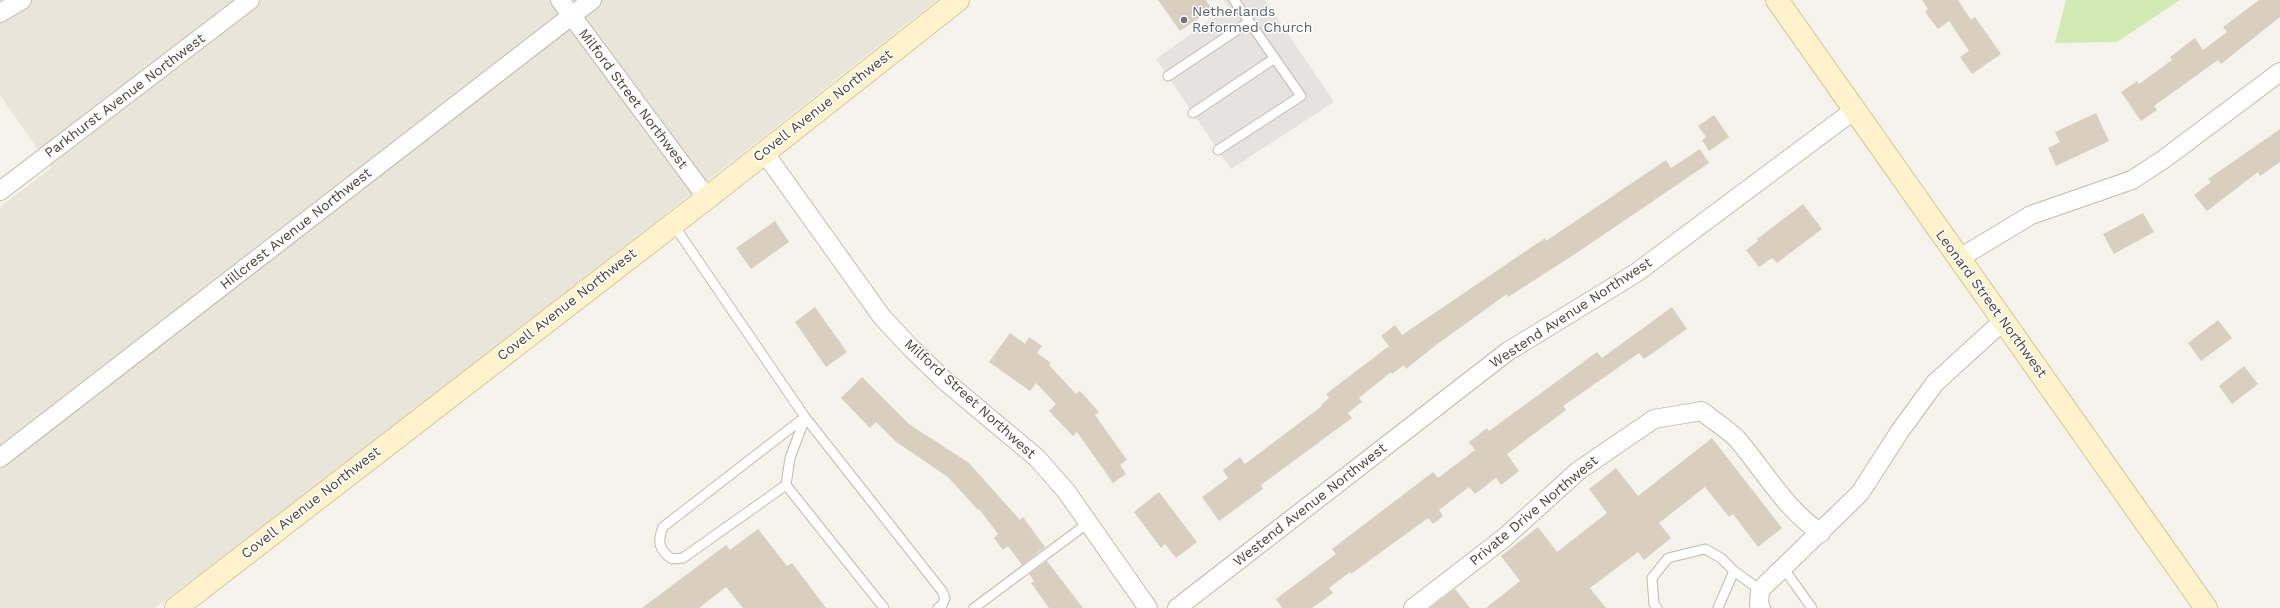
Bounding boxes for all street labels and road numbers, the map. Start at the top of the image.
street label: Milford Street Northwest [575,26,691,172]
street label: Parkhurst Avenue Northwest [42,30,208,162]
street label: Covell Avenue Northwest [750,46,896,166]
street label: Hillcrest Avenue Northwest [217,165,375,293]
street label: Leonard Street Northwest [1932,227,2050,381]
street label: Covell Avenue Northwest [494,245,640,365]
street label: Westend Avenue Northwest [1487,254,1655,372]
street label: Milford Street Northwest [901,336,1039,462]
street label: Westend Avenue Northwest [1230,440,1390,570]
street label: Covell Avenue Northwest [238,443,384,563]
street label: Private Drive Northwest [1467,452,1601,570]

